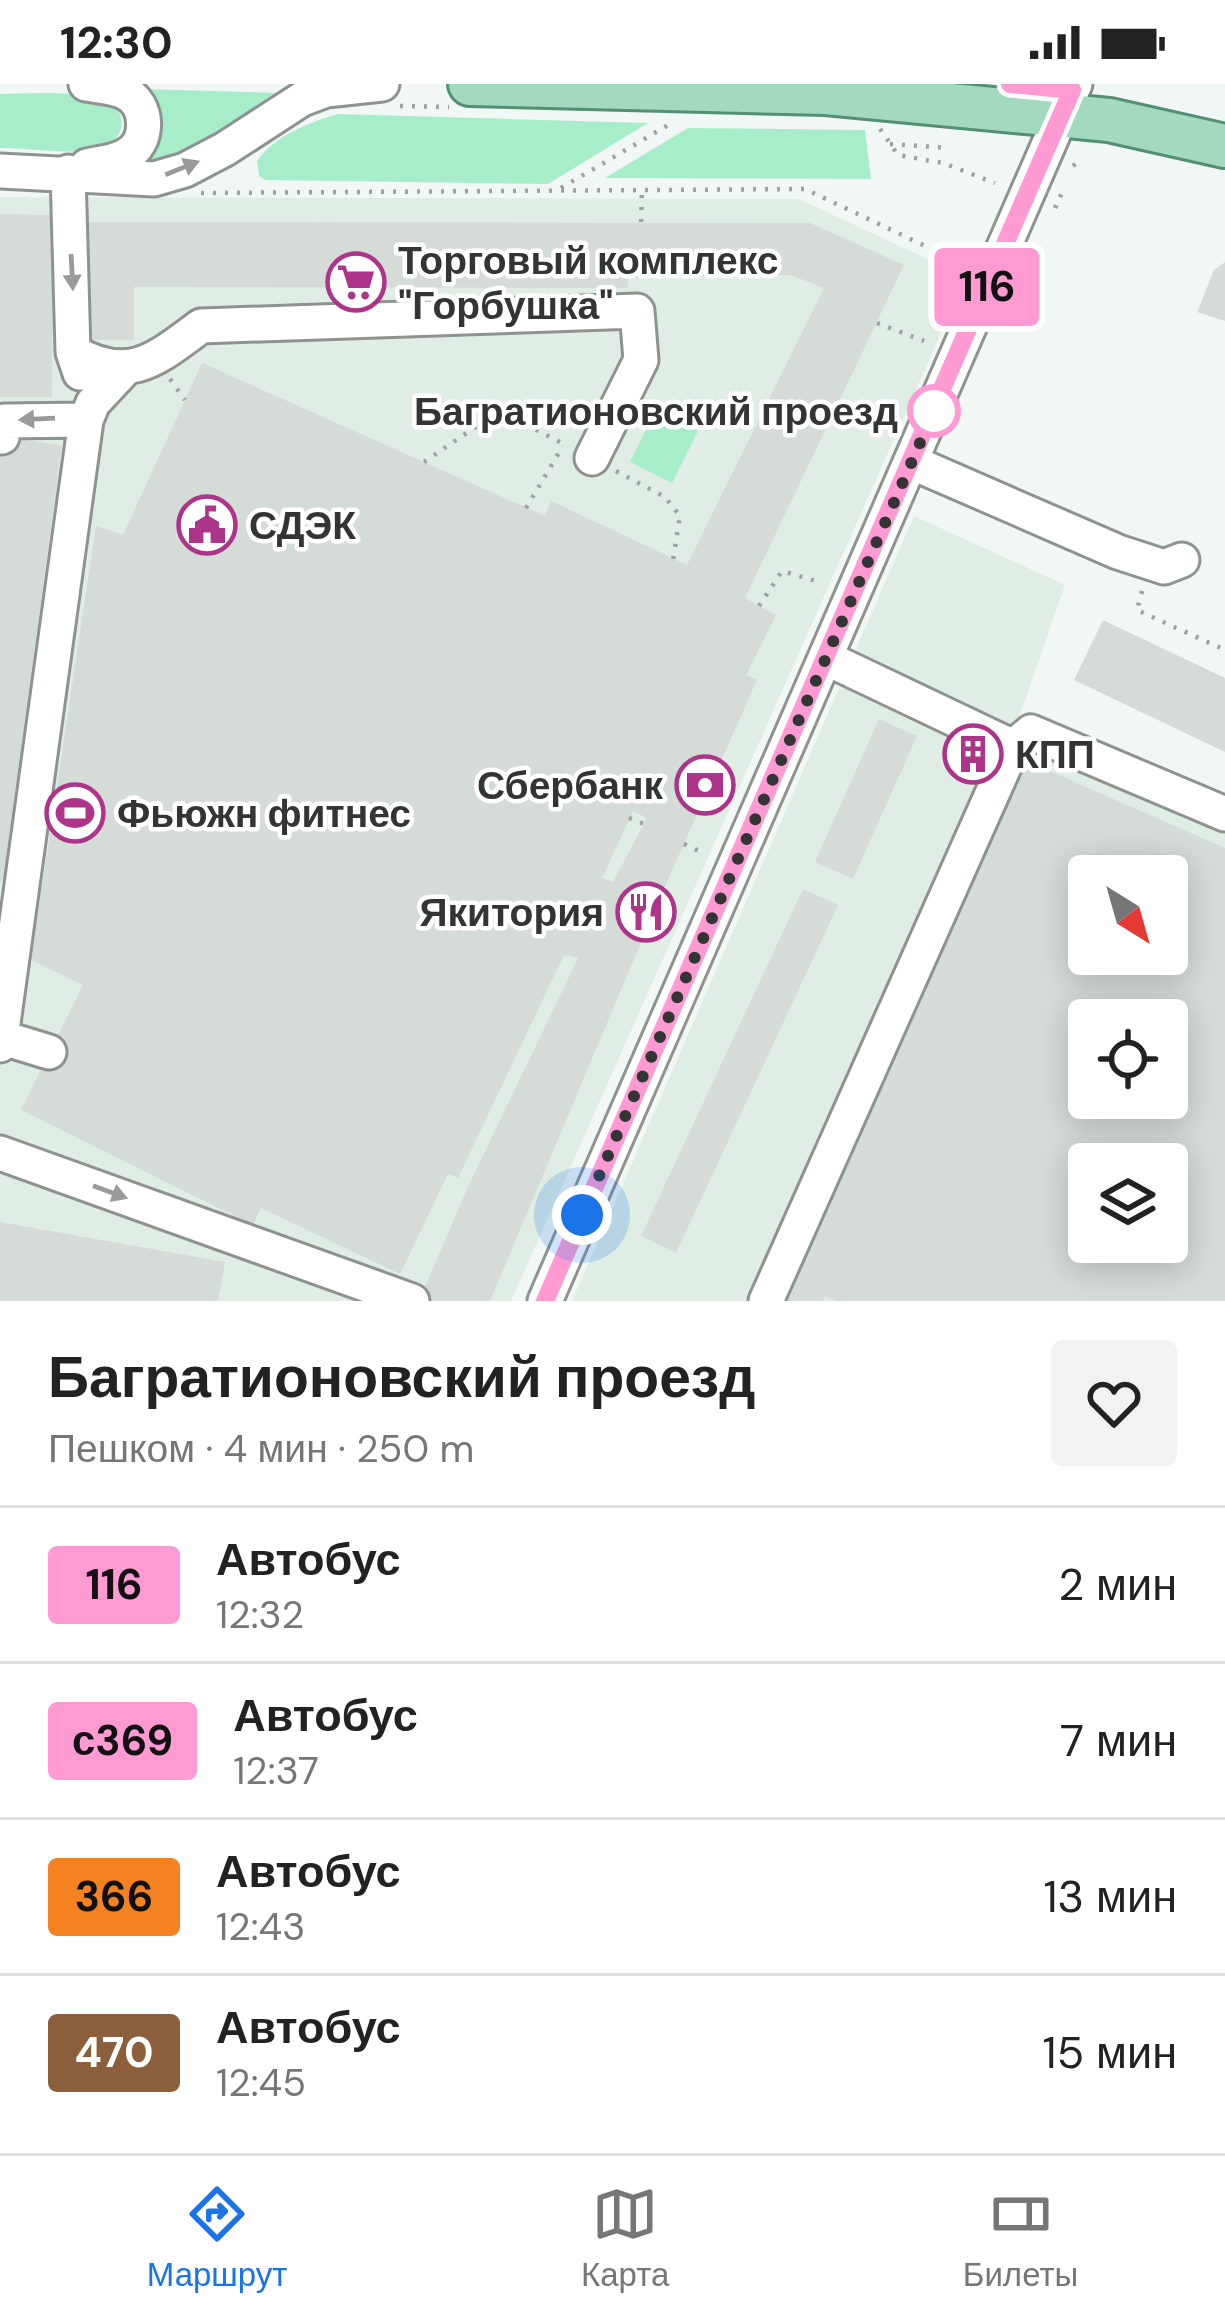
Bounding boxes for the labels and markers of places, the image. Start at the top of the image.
place label: Торговый комплекс "Горбушка" [398,235,778,331]
supermarket icon: Торговый комплекс "Горбушка" [325,251,387,313]
place label: Багратионовский проезд [414,386,898,437]
marker: Багратионовский проезд [909,386,959,436]
public building icon: СДЭК [176,494,238,556]
place label: СДЭК [249,500,356,551]
building icon: КПП [942,723,1004,785]
place label: КПП [1015,729,1095,780]
bank icon: Сбербанк [674,754,736,816]
place label: Сбербанк [477,760,663,811]
sports icon: Фьюжн фитнес [44,782,106,844]
place label: Фьюжн фитнес [117,788,411,839]
restaurant icon: Якитория [615,881,677,943]
place label: Якитория [420,887,604,938]

